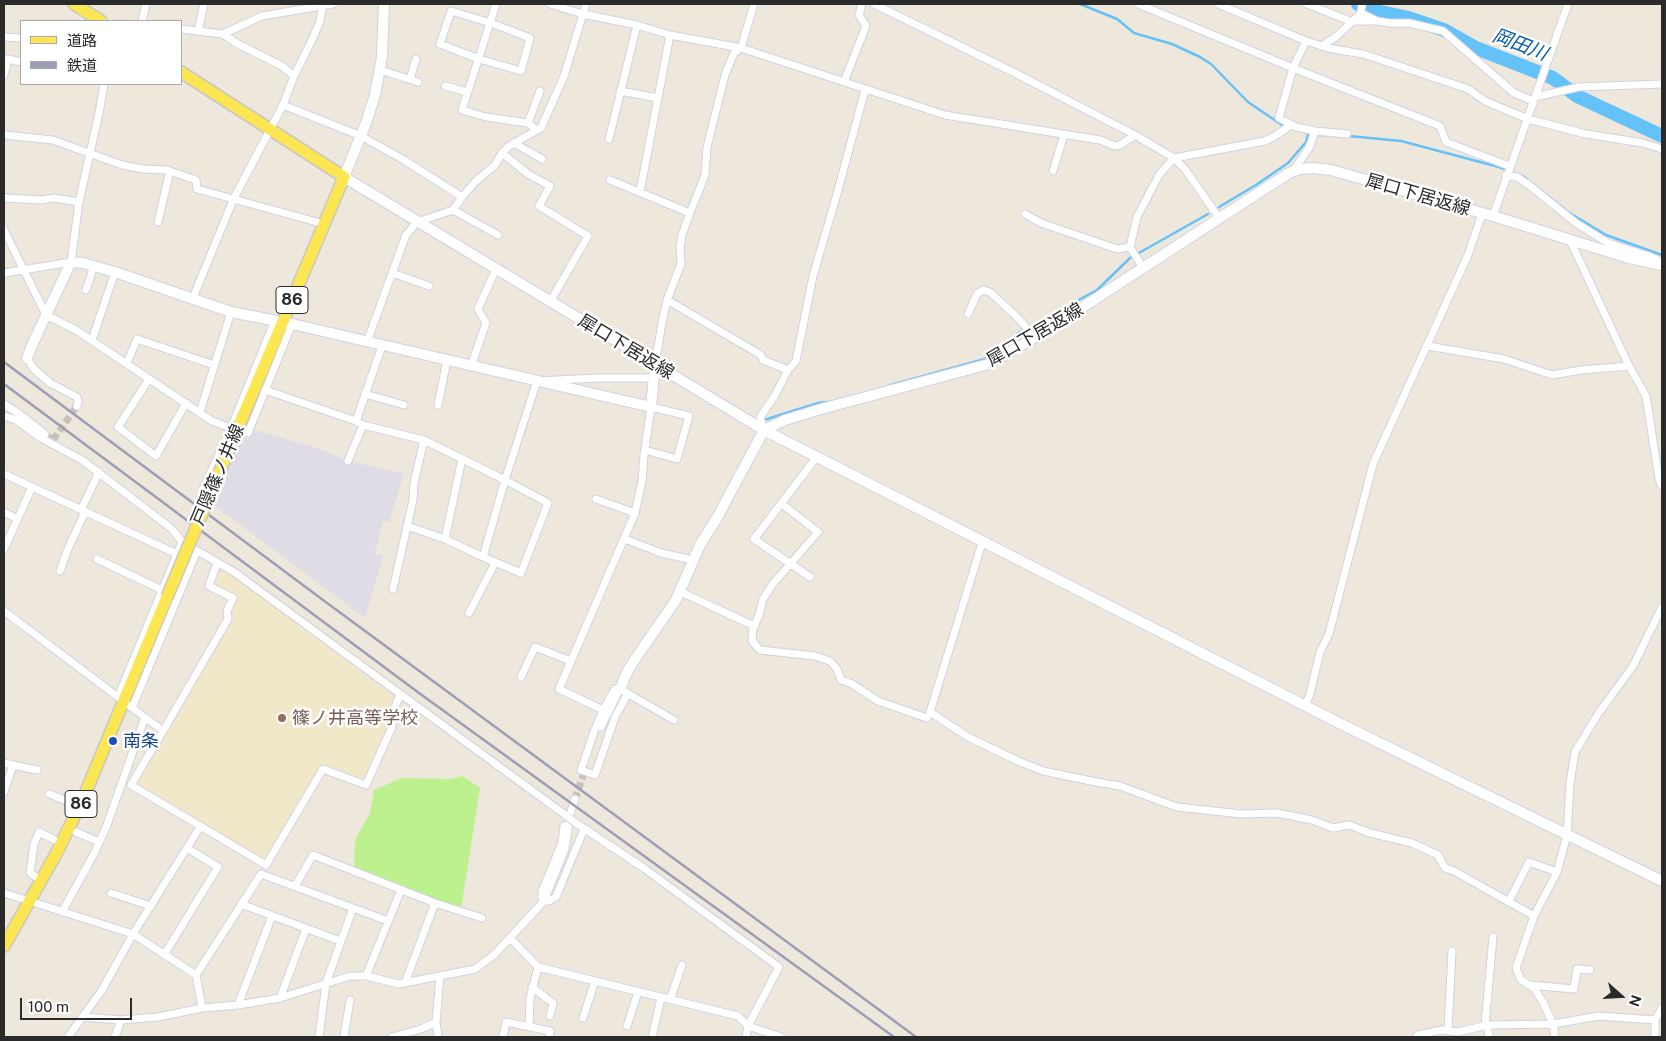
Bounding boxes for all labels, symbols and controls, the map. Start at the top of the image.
legend [20,20,182,85]
water label: 岡田川 [1489,24,1551,66]
text: 道路 [67,32,97,49]
text: 鉄道 [67,57,97,74]
street label: 犀口下居返線 [1363,170,1473,220]
road number: 86 [276,286,308,314]
street label: 犀口下居返線 [983,299,1087,371]
street label: 犀口下居返線 [574,310,678,384]
street label: 戸隠篠ノ井線 [187,421,249,529]
place label: 篠ノ井高等学校 [292,707,418,729]
marker: 篠ノ井高等学校 [276,712,288,724]
place label: 南条 [123,730,159,752]
marker: 南条 [107,735,119,747]
road number: 86 [65,791,97,818]
north arrow [1596,971,1646,1021]
scale bar [22,988,135,1020]
text: N [1626,993,1645,1009]
text: 100 m [28,998,69,1015]

